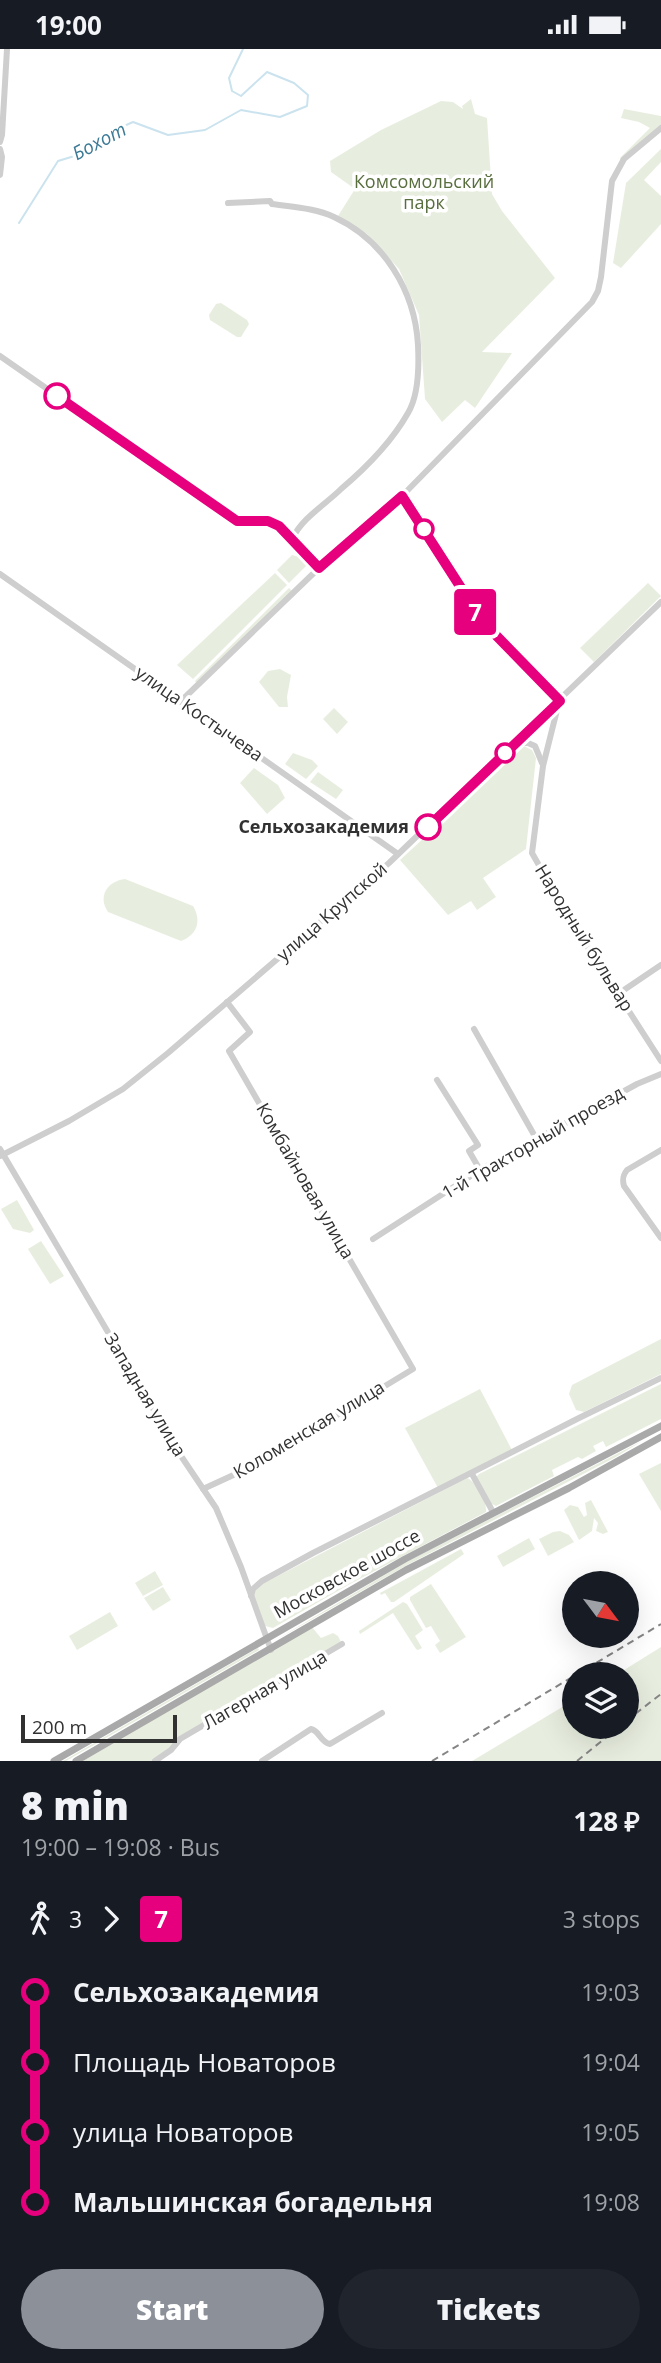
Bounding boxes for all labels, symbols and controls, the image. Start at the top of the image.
text: 19:00 [35,7,102,43]
water label: Бохот [67,116,131,166]
park label: Комсомольский парк [354,169,494,214]
unlabelled marker [44,383,70,409]
unlabelled marker [414,519,434,539]
line badge: 7 [452,589,498,635]
text: 7 [468,595,482,628]
street label: улица Костычева [131,660,268,766]
unlabelled marker [495,743,515,763]
place label: Сельхозакадемия [238,814,409,838]
marker: Сельхозакадемия [415,814,441,840]
street label: улица Крупской [271,857,392,966]
street label: Народный бульвар [530,860,640,1015]
street label: 1-й Тракторный проезд [437,1080,628,1204]
street label: Комбайновая улица [251,1098,360,1263]
street label: Западная улица [99,1328,192,1461]
street label: Коломенская улица [228,1375,388,1484]
street label: Московское шоссе [269,1523,424,1623]
north arrow [562,1571,639,1649]
map controls [562,1571,639,1739]
street label: Лагерная улица [198,1644,331,1734]
button: layers [562,1662,639,1739]
scale bar [21,1712,177,1744]
text: 200 m [32,1714,87,1740]
text: 8 min [21,1779,129,1831]
text: 128 ₽ [574,1803,640,1839]
text: 19:00 – 19:08 · Bus [21,1831,220,1863]
icon: walk [21,1900,59,1938]
icon: forward [92,1900,130,1938]
text: 7 [154,1902,168,1935]
text: 3 [69,1903,82,1935]
text: 3 stops [563,1903,640,1935]
text: Сельхозакадемия [73,1974,319,2010]
text: 19:03 [581,1976,640,2008]
text: Площадь Новаторов [73,2044,336,2080]
text: 19:04 [581,2046,640,2078]
text: улица Новаторов [73,2114,293,2150]
text: 19:05 [581,2116,640,2148]
text: Мальшинская богадельня [73,2184,433,2220]
text: 19:08 [581,2186,640,2218]
button: Start [21,2269,324,2349]
button: Tickets [338,2269,640,2349]

